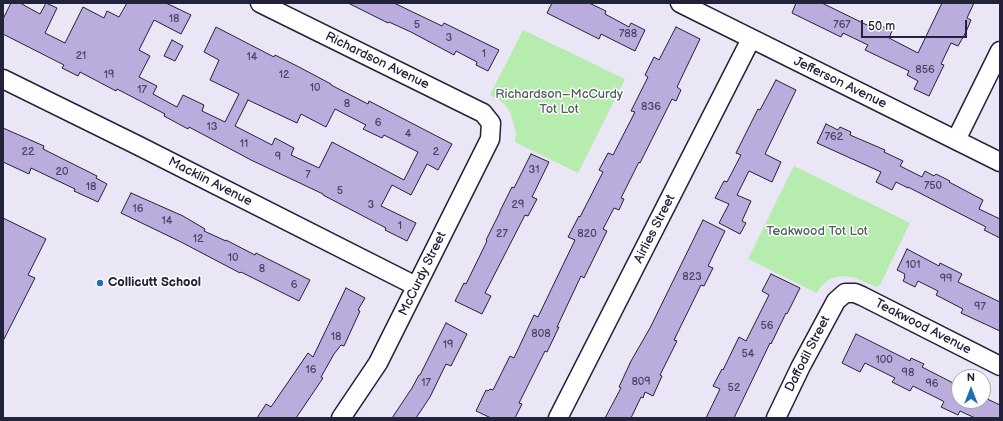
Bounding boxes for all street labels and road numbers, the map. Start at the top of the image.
street label: Richardson Avenue [322,29,432,93]
street label: Jefferson Avenue [791,54,889,112]
street label: Macklin Avenue [165,154,255,210]
street label: Airlies Street [631,192,679,266]
street label: McCurdy Street [396,229,450,319]
street label: Teakwood Avenue [872,296,974,358]
street label: Daffodil Street [782,313,834,395]

